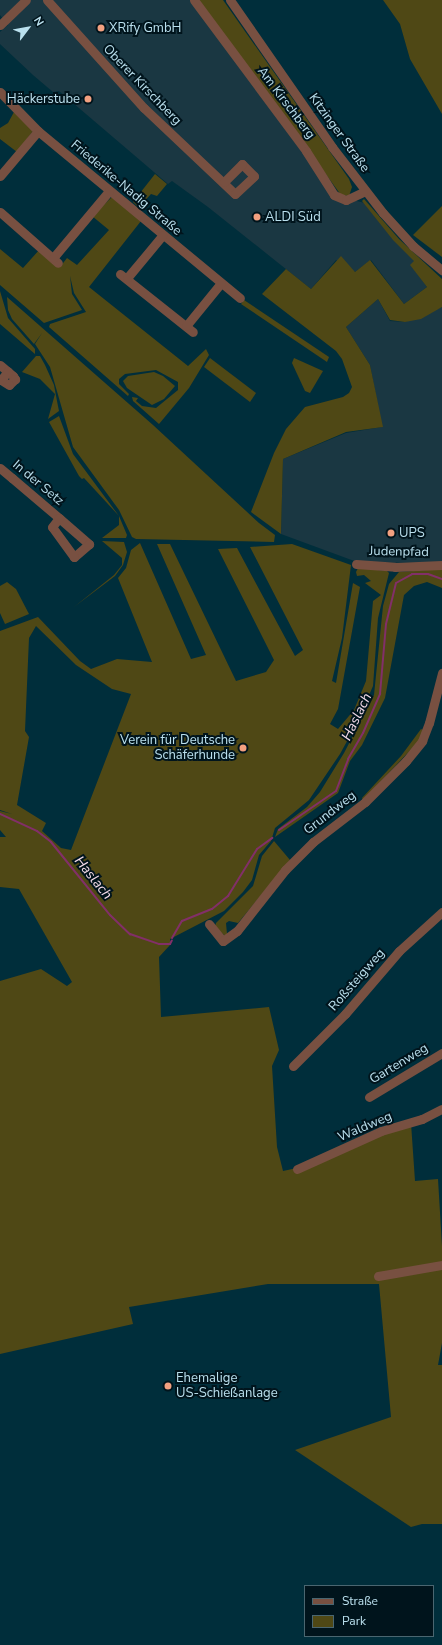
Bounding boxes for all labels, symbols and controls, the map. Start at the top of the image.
north arrow [8,8,48,48]
text: N [30,14,47,29]
place label: XRify GmbH [109,20,181,36]
marker: XRify GmbH [96,23,106,33]
street label: Oberer Kirschberg [100,41,184,129]
street label: Am Kirschberg [254,64,318,142]
place label: Häckerstube [7,91,80,107]
street label: Kitzinger Straße [305,91,373,175]
marker: Häckerstube [83,94,93,104]
street label: Friederike-Nadig Straße [68,137,184,239]
place label: ALDI Süd [265,209,321,225]
marker: ALDI Süd [252,212,262,222]
street label: In der Setz [9,457,67,509]
place label: UPS [399,525,425,541]
marker: UPS [386,528,396,538]
street label: Judenpfad [369,544,429,560]
water label: Haslach [338,690,376,744]
place label: Verein für Deutsche Schäferhunde [120,733,235,764]
marker: Verein für Deutsche Schäferhunde [238,743,248,753]
street label: Grundweg [301,788,359,838]
water label: Haslach [70,853,116,903]
street label: Roßsteigweg [326,946,388,1014]
street label: Gartenweg [367,1040,431,1088]
street label: Waldweg [336,1109,394,1145]
place label: Ehemalige US-Schießanlage [176,1371,278,1402]
marker: Ehemalige US-Schießanlage [163,1381,173,1391]
legend [304,1585,434,1637]
text: Straße [342,1593,378,1609]
text: Park [342,1613,366,1629]

